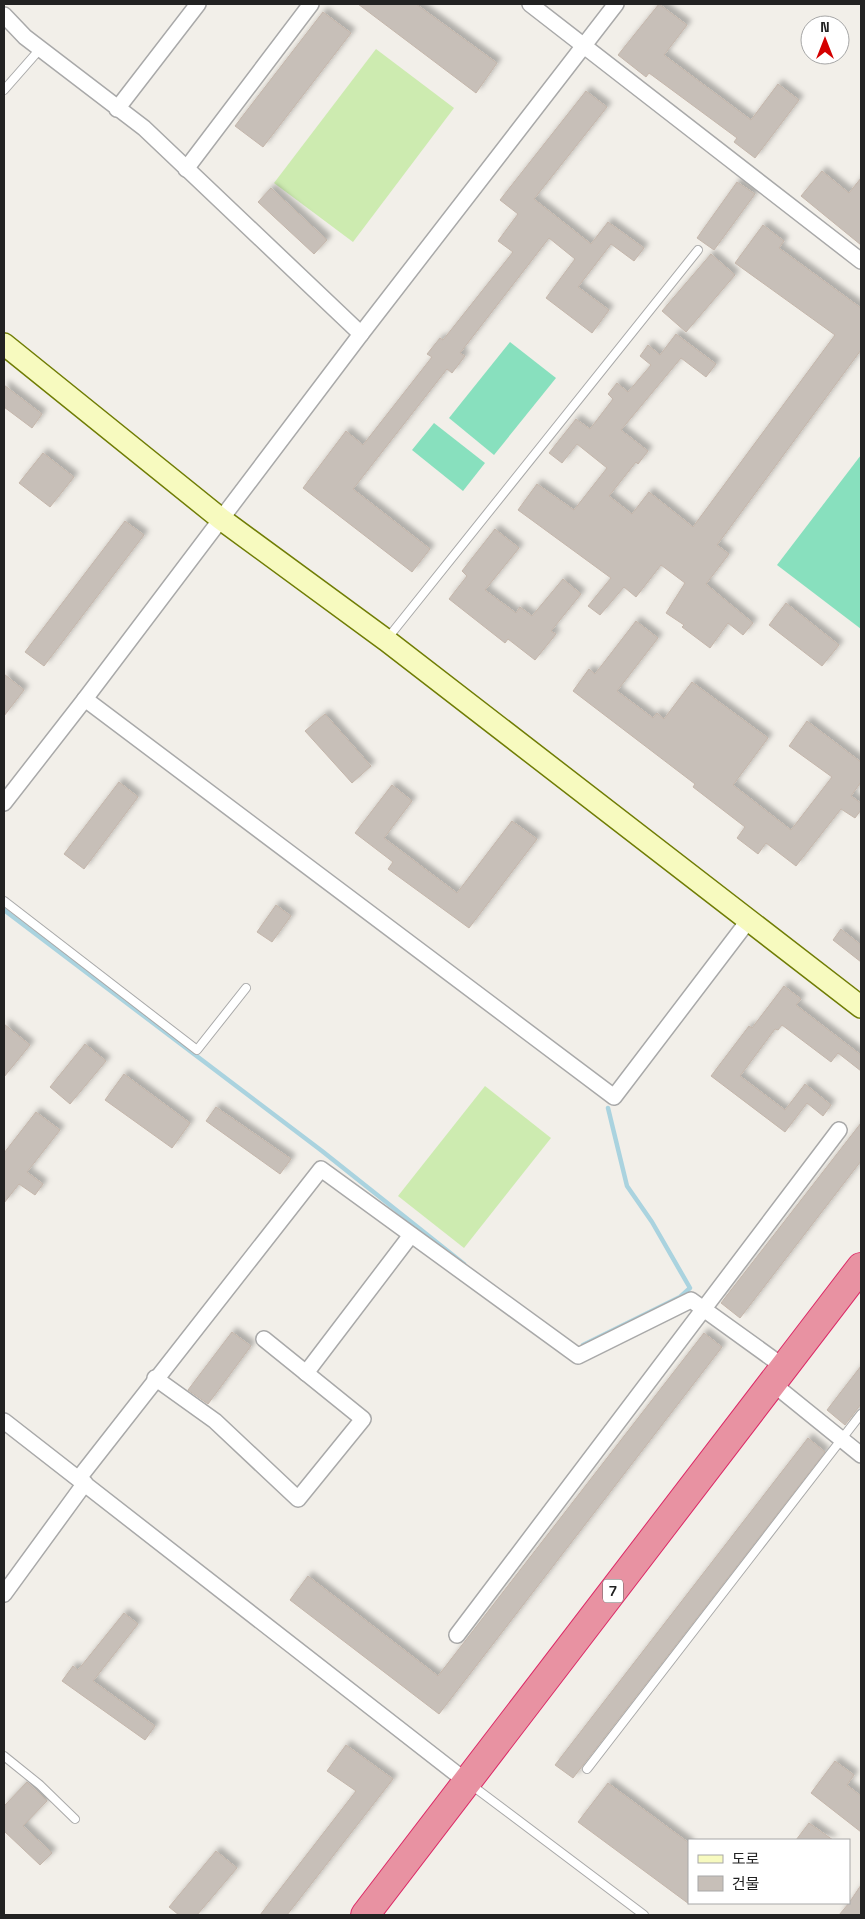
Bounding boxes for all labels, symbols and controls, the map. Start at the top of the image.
north arrow [800,15,850,65]
text: N [820,18,830,36]
road number: 7 [603,1580,623,1602]
legend [688,1839,850,1904]
text: 도로 [732,1849,760,1868]
text: 건물 [732,1874,760,1893]

